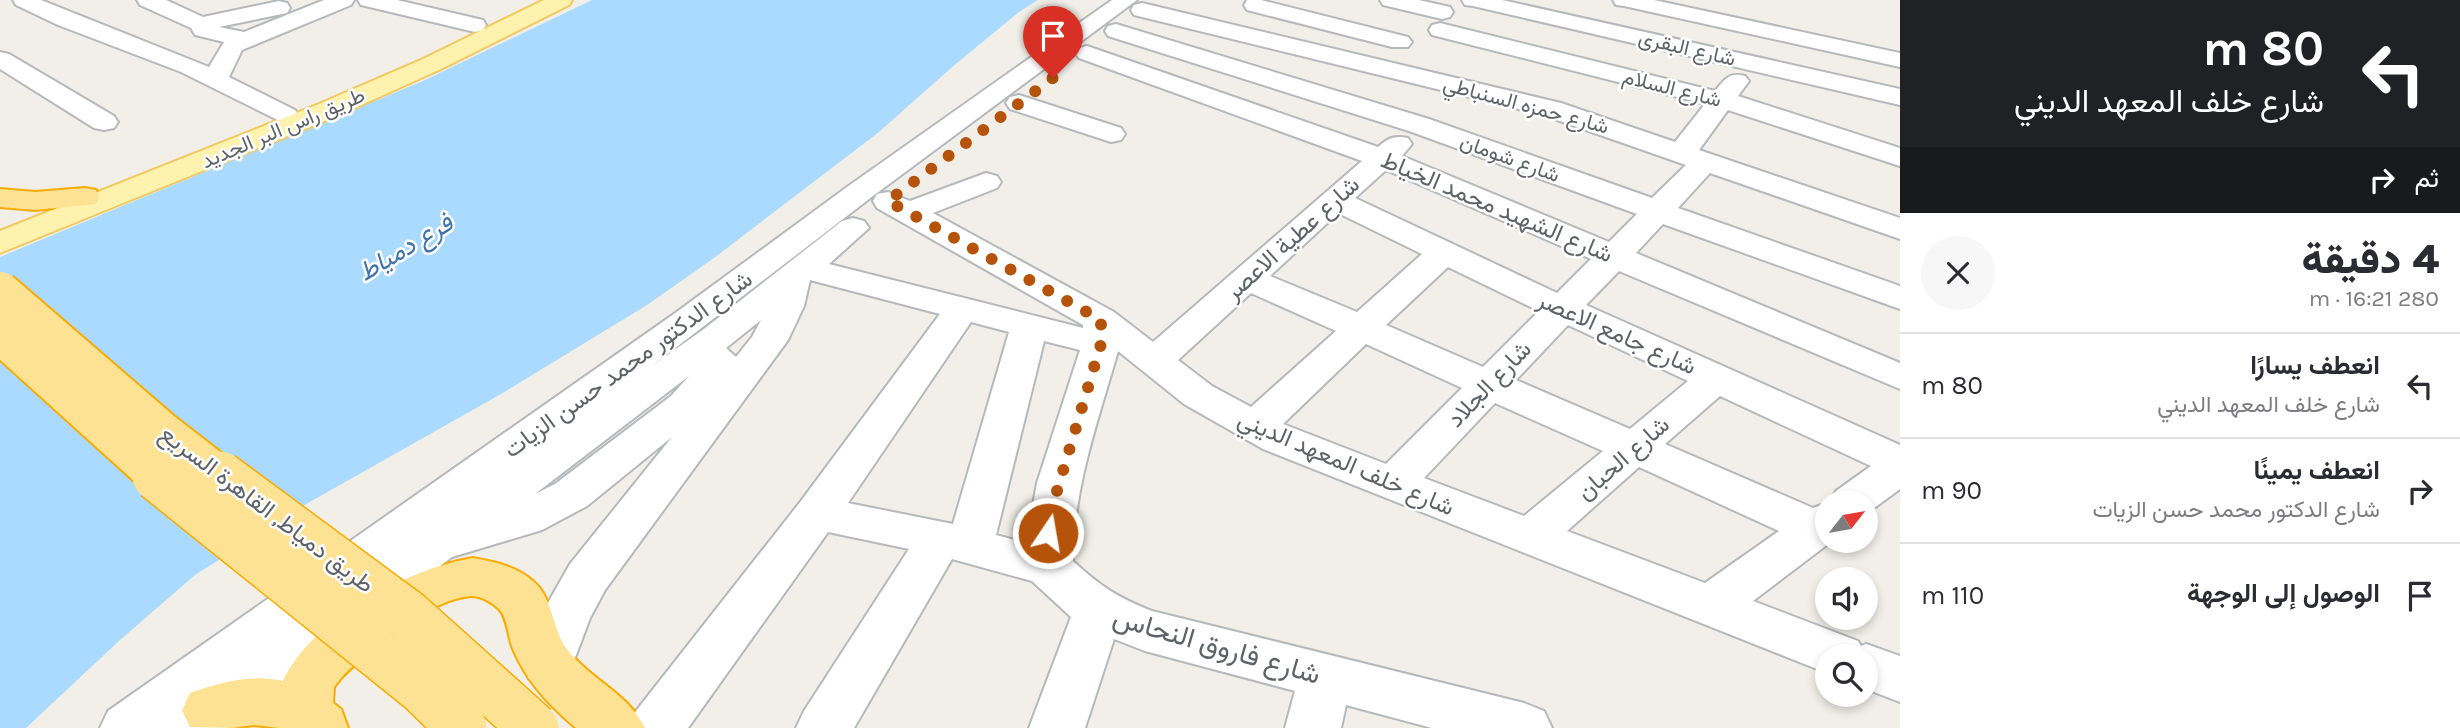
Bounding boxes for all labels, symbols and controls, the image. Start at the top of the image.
pin [1023,6,1083,78]
icon: arrive [1034,17,1072,55]
text: 80 m [2202,20,2324,77]
street label: شارع البقرى [1636,25,1738,73]
icon: left [2348,28,2439,119]
street label: شارع السلام [1620,64,1724,114]
street label: شارع حمزه السنباطي [1439,71,1611,143]
street label: طريق راس البر الجديد [198,83,369,174]
text: شارع خلف المعهد الديني [2014,83,2324,120]
street label: شارع شومان [1456,129,1563,189]
street label: شارع الشهيد محمد الخياط [1376,146,1617,270]
icon: right [2363,161,2401,199]
text: ثم [2415,163,2439,194]
street label: شارع عطية الاعصر [1218,170,1366,308]
water label: فرع دمياط [352,206,460,290]
text: 4 دقيقة [2302,234,2439,284]
button: close [1921,236,1995,310]
street label: شارع الدكتور محمد حسن الزيات [498,265,759,465]
street label: شارع جامع الاعصر [1531,285,1701,383]
text: 280 m · 16:21 [2309,285,2439,312]
street label: شارع الجلاد [1441,335,1538,434]
text: انعطف يسارًا [2250,350,2380,381]
icon: left [2401,367,2439,405]
text: 80 m [1921,370,1983,401]
text: شارع خلف المعهد الديني [2157,391,2380,418]
street label: شارع خلف المعهد الديني [1232,405,1458,526]
street label: شارع الحبان [1571,410,1676,507]
street label: طريق دمياط, القاهرة السريع [152,419,380,601]
text: انعطف يمينًا [2254,455,2380,486]
icon: right [2401,472,2439,510]
text: 90 m [1921,475,1982,506]
north arrow [1815,490,1878,553]
map controls [1815,490,1878,707]
position arrow [1011,496,1085,570]
text: شارع الدكتور محمد حسن الزيات [2092,496,2380,523]
button: sound [1815,567,1878,630]
icon: arrive [2401,577,2439,615]
text: الوصول إلى الوجهة [2187,578,2380,609]
text: 110 m [1921,580,1984,611]
street label: شارع فاروق النحاس [1109,600,1324,693]
button: search [1815,644,1878,707]

